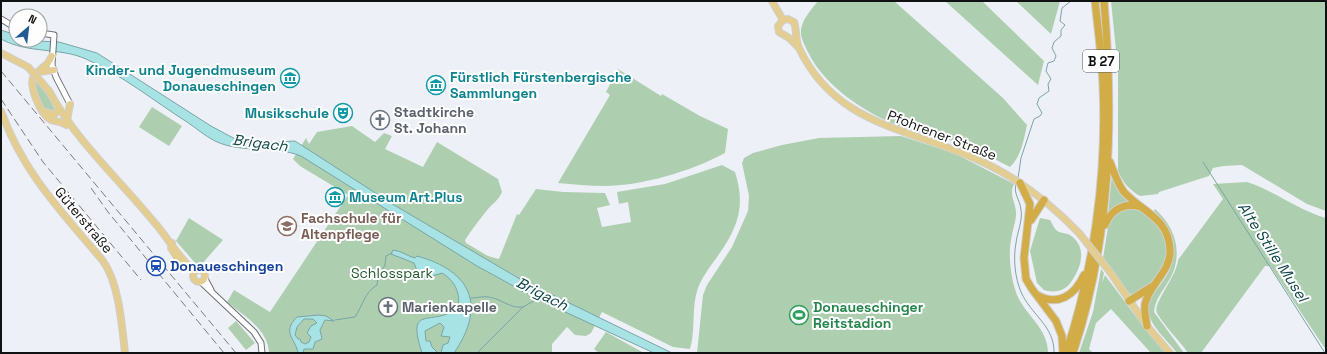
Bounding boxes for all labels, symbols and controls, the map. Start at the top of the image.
north arrow [8,8,48,48]
text: N [26,11,39,27]
road number: B 27 [1083,50,1119,72]
place label: Kinder- und Jugendmuseum Donaueschingen [86,61,276,95]
museum icon: Kinder- und Jugendmuseum Donaueschingen [279,67,301,89]
place label: Fürstlich Fürstenbergische Sammlungen [450,68,632,102]
museum icon: Fürstlich Fürstenbergische Sammlungen [425,74,447,96]
theatre icon: Musikschule [332,102,354,124]
place label: Stadtkirche St. Johann [394,103,474,137]
place label: Musikschule [245,104,329,122]
street label: Pfohrener Straße [885,106,999,164]
church icon: Stadtkirche St. Johann [369,109,391,131]
water label: Brigach [231,130,290,155]
street label: Güterstraße [51,183,117,257]
museum icon: Museum Art.Plus [324,186,346,208]
place label: Museum Art.Plus [349,188,462,206]
water label: Alte Stille Musel [1234,198,1314,307]
place label: Fachschule für Altenpflege [301,209,402,243]
school or university icon: Fachschule für Altenpflege [276,215,298,237]
station icon: Donaueschingen [145,255,167,277]
place label: Donaueschingen [170,257,283,275]
park label: Schlosspark [351,264,434,282]
water label: Brigach [513,272,572,315]
church icon: Marienkapelle [377,296,399,318]
place label: Marienkapelle [402,298,497,316]
place label: Donaueschinger Reitstadion [813,298,924,332]
sports icon: Donaueschinger Reitstadion [788,304,810,326]

